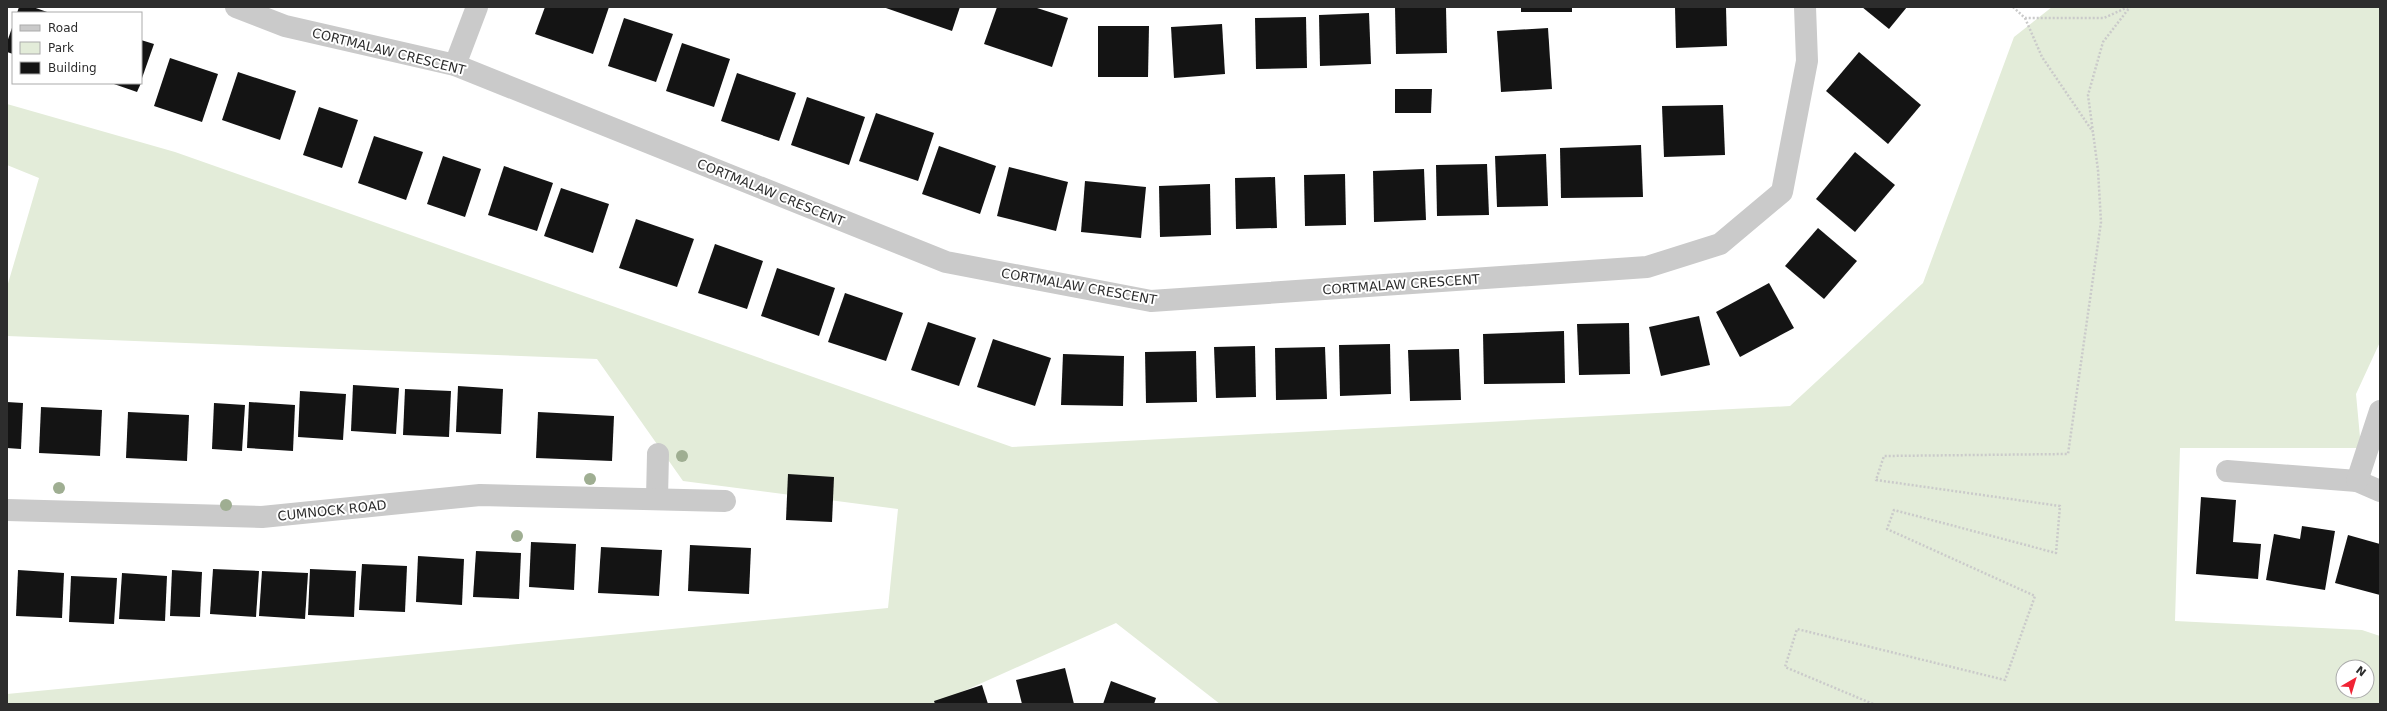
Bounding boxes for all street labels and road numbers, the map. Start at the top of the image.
street label: CORTMALAW CRESCENT [311,25,467,78]
street label: CORTMALAW CRESCENT [695,156,847,229]
street label: CORTMALAW CRESCENT [1000,265,1158,308]
street label: CORTMALAW CRESCENT [1322,272,1480,297]
street label: CUMNOCK ROAD [277,497,387,524]

